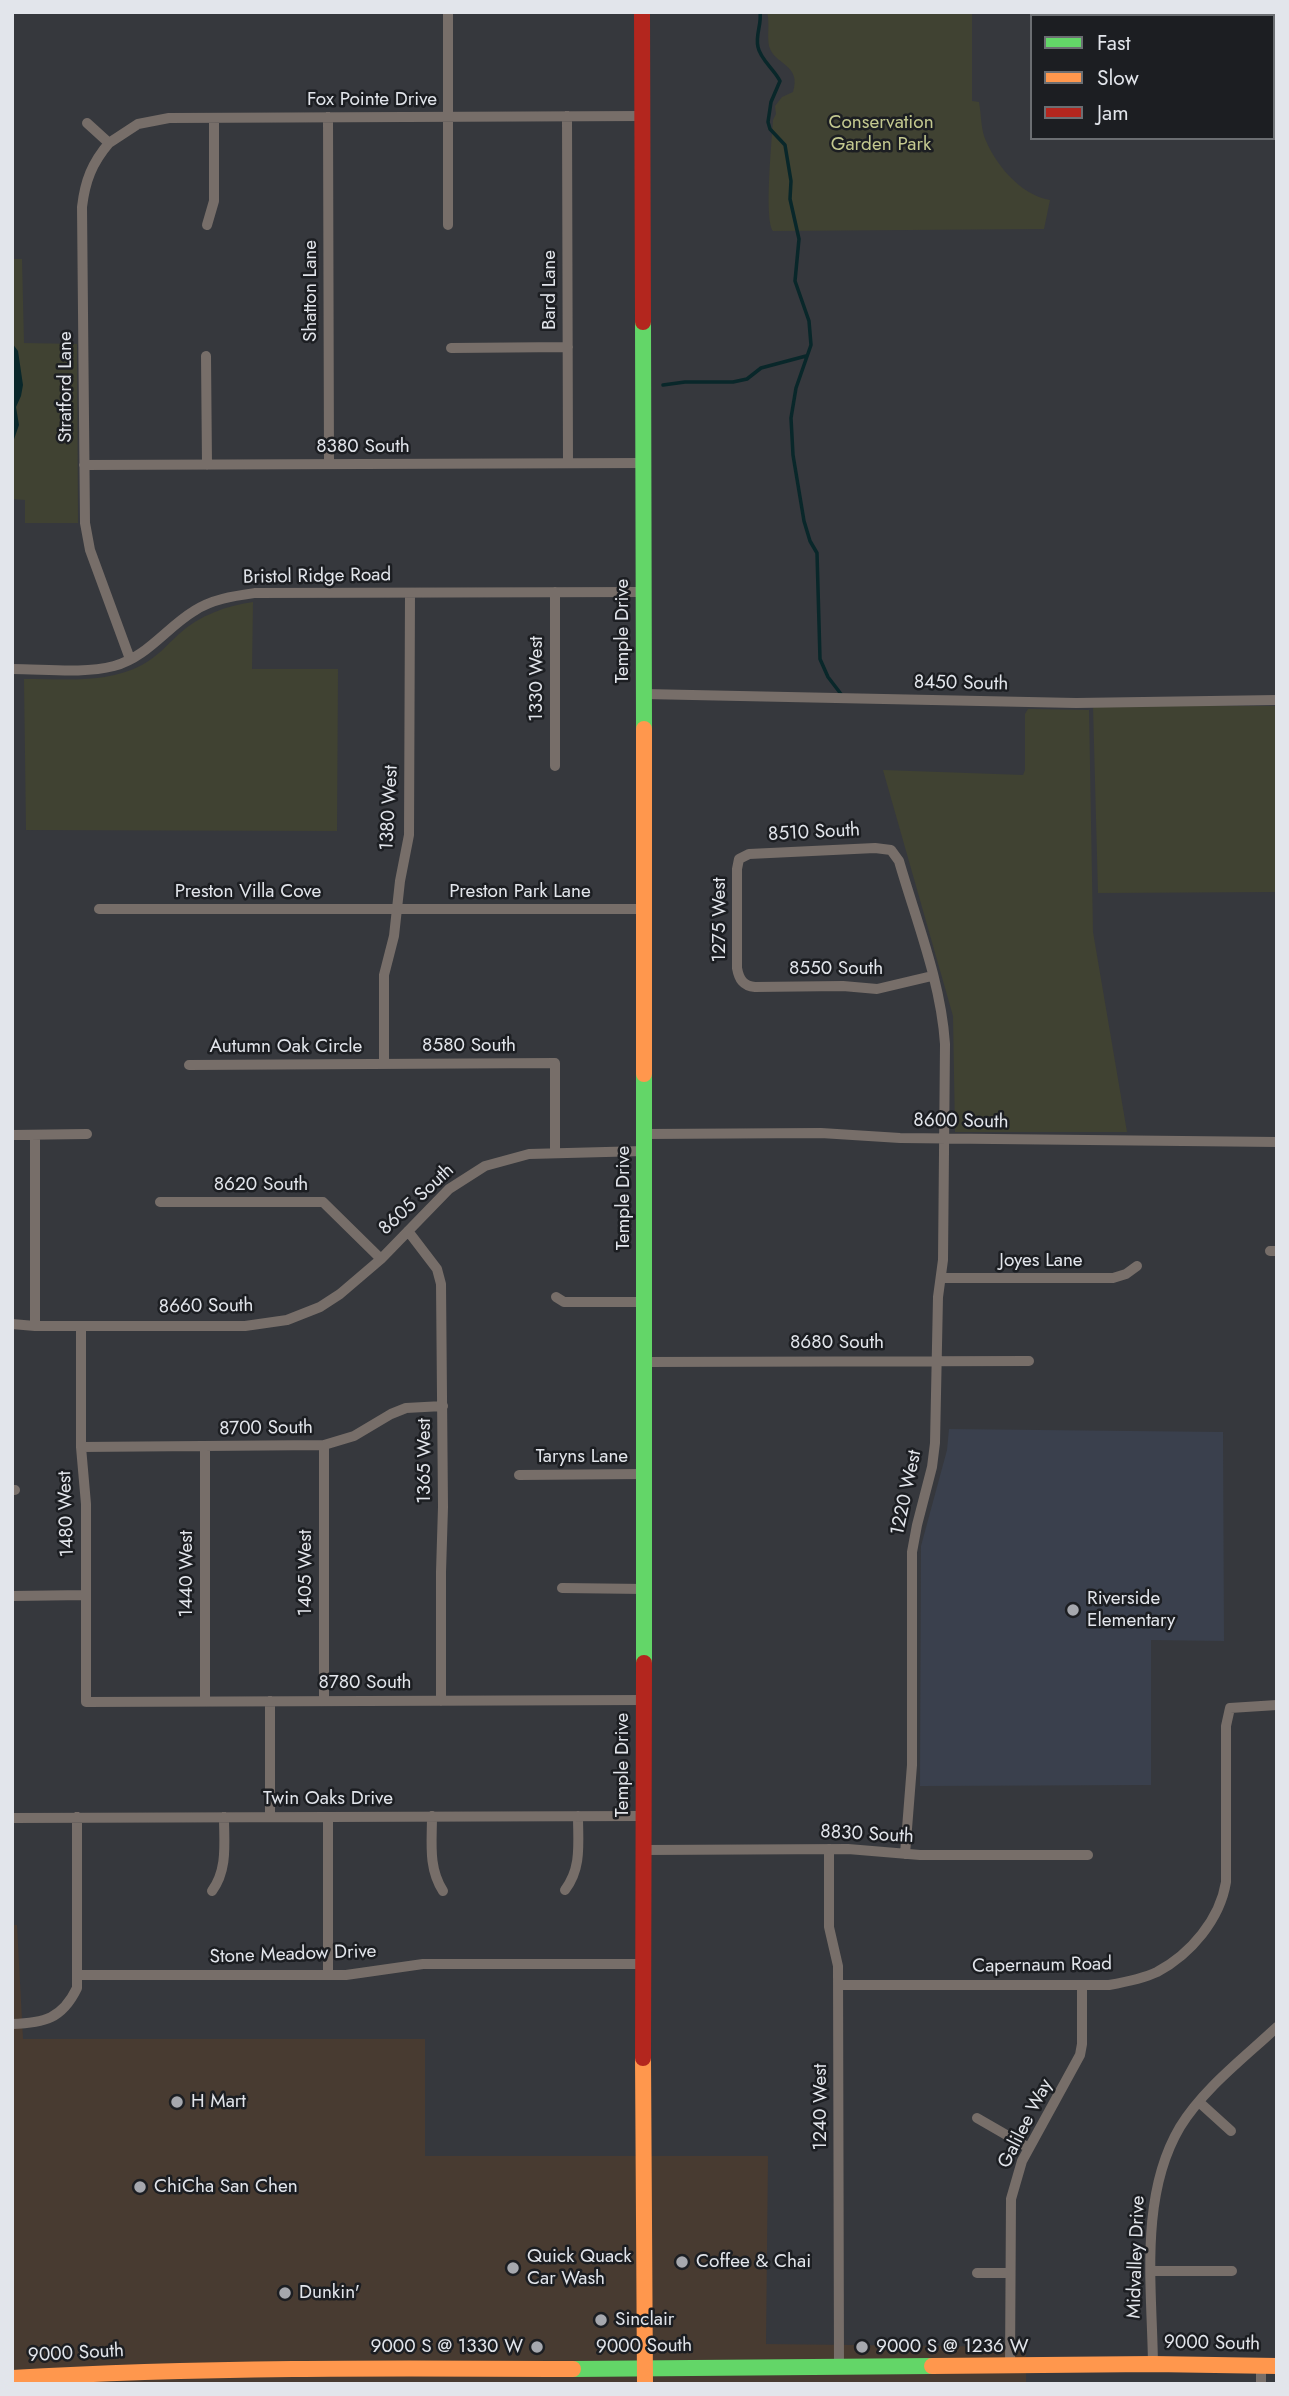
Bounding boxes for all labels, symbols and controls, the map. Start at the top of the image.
legend [1030,14,1275,140]
text: Fast [1097,28,1130,58]
text: Slow [1097,63,1139,93]
street label: Fox Pointe Drive [307,89,437,111]
text: Jam [1097,98,1129,128]
park label: Conservation Garden Park [828,112,934,156]
street label: Shatton Lane [300,240,322,342]
street label: Bard Lane [539,250,561,330]
street label: Stratford Lane [55,331,77,443]
street label: 8380 South [316,436,410,458]
street label: Bristol Ridge Road [243,564,391,590]
street label: Temple Drive [612,579,634,683]
street label: 1330 West [526,636,548,722]
street label: 8450 South [914,672,1008,696]
street label: 1380 West [376,765,404,851]
street label: 8510 South [767,819,861,847]
street label: 1275 West [709,877,731,963]
street label: Preston Villa Cove [175,881,321,903]
street label: Preston Park Lane [449,881,591,903]
street label: 8550 South [789,958,883,980]
street label: 8580 South [422,1035,516,1057]
street label: Autumn Oak Circle [210,1036,362,1058]
street label: 8600 South [913,1110,1009,1134]
street label: Temple Drive [613,1146,635,1250]
street label: 8605 South [375,1159,459,1241]
street label: 8620 South [214,1174,308,1196]
street label: Joyes Lane [999,1250,1083,1272]
street label: 8660 South [158,1295,254,1319]
street label: 8680 South [790,1332,884,1354]
street label: 8700 South [219,1417,313,1441]
street label: 1365 West [414,1418,436,1504]
street label: Taryns Lane [536,1446,628,1468]
street label: 1220 West [887,1448,927,1538]
street label: 1480 West [54,1470,80,1558]
street label: 1440 West [176,1530,198,1618]
street label: 1405 West [295,1530,317,1616]
place label: Riverside Elementary [1087,1588,1175,1632]
marker: Riverside Elementary [1065,1602,1081,1618]
street label: 8780 South [319,1672,411,1694]
street label: Temple Drive [612,1713,634,1817]
street label: Twin Oaks Drive [263,1788,393,1810]
street label: 8830 South [820,1821,914,1849]
street label: Stone Meadow Drive [209,1941,377,1969]
street label: Capernaum Road [972,1953,1112,1979]
street label: 1240 West [810,2064,832,2150]
street label: Galilee Way [994,2076,1058,2172]
place label: H Mart [191,2091,246,2113]
marker: H Mart [169,2094,185,2110]
place label: ChiCha San Chen [154,2176,298,2198]
marker: ChiCha San Chen [132,2179,148,2195]
street label: Midvalley Drive [1123,2195,1151,2319]
place label: Quick Quack Car Wash [527,2246,632,2290]
place label: Coffee & Chai [696,2251,811,2273]
marker: Coffee & Chai [674,2254,690,2270]
marker: Quick Quack Car Wash [505,2260,521,2276]
place label: Dunkin' [299,2282,360,2304]
marker: Dunkin' [277,2285,293,2301]
place label: Sinclair [615,2309,674,2331]
marker: Sinclair [593,2312,609,2328]
street label: 9000 South [1164,2332,1260,2356]
street label: 9000 South [596,2335,692,2359]
place label: 9000 S @ 1330 W [371,2336,523,2358]
place label: 9000 S @ 1236 W [876,2336,1028,2358]
marker: 9000 S @ 1330 W [529,2339,545,2355]
marker: 9000 S @ 1236 W [854,2339,870,2355]
street label: 9000 South [27,2340,125,2368]

